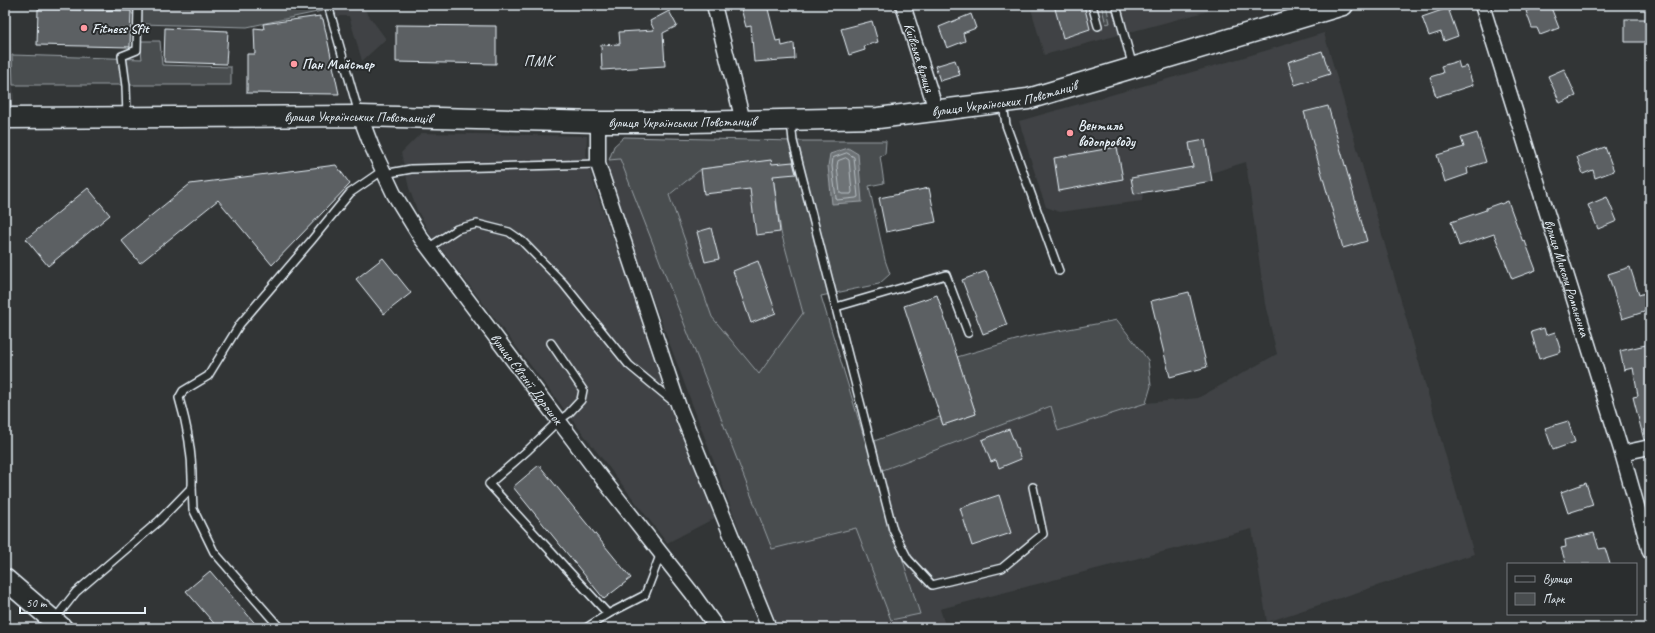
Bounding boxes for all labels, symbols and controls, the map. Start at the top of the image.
place label: Fitness Sfit [92,20,151,37]
street label: Київська вулиця [900,21,938,95]
marker: Fitness Sfit [79,23,89,33]
district label: ПМК [524,52,557,71]
place label: Пан Майстер [302,56,375,73]
marker: Пан Майстер [289,59,299,69]
street label: вулиця Українських Повстанців [931,76,1083,120]
street label: вулиця Українських Повстанців [284,108,436,127]
street label: вулиця Українських Повстанців [608,113,760,131]
place label: Вентиль водопроводу [1078,117,1137,150]
marker: Вентиль водопроводу [1065,128,1075,138]
street label: вулиця Миколи Романенка [1541,217,1593,340]
street label: вулиця Євгенії Дорошок [487,330,567,429]
legend [1507,563,1637,615]
text: Вулиця [1543,571,1572,587]
scale bar [20,589,145,615]
text: Парк [1543,591,1566,607]
text: 50 m [26,595,48,611]

